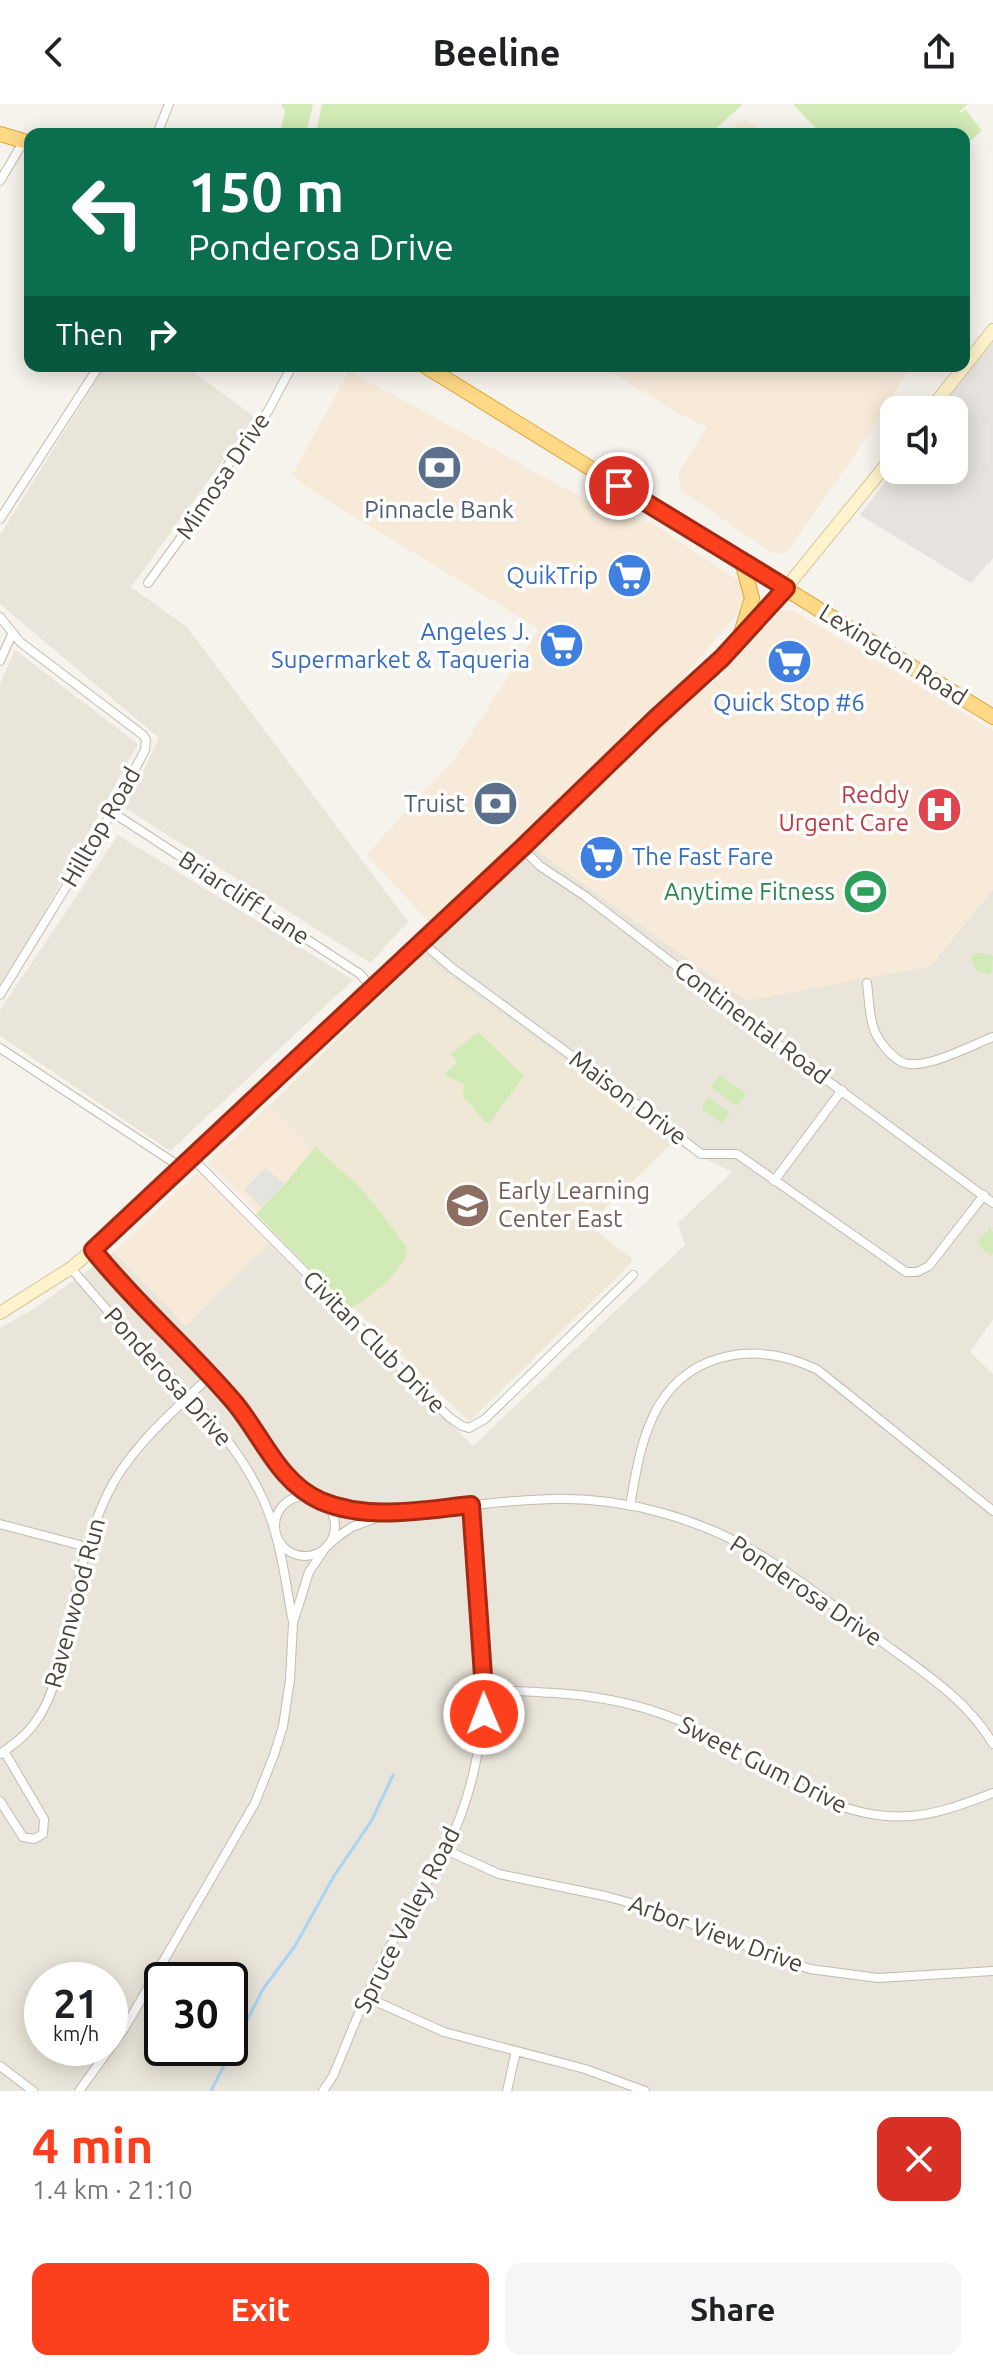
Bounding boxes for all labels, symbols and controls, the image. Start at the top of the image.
icon: back [32,30,76,74]
icon: share [917,30,961,74]
text: Beeline [432,32,561,73]
icon: left [56,160,160,264]
text: 150 m [188,160,344,223]
text: Ponderosa Drive [188,226,454,267]
icon: right [140,312,184,356]
text: Then [56,317,124,351]
map controls [880,396,968,484]
button: sound [880,396,968,484]
street label: Mimosa Drive [170,407,275,544]
bank icon: Pinnacle Bank [415,444,463,492]
pin [585,452,653,520]
icon: arrive [597,464,641,508]
place label: Pinnacle Bank [364,496,514,523]
supermarket icon: QuikTrip [605,552,653,600]
place label: QuikTrip [506,562,598,589]
street label: Lexington Road [815,598,972,711]
place label: Angeles J. Supermarket & Taqueria [271,618,530,673]
supermarket icon: Angeles J. Supermarket & Taqueria [537,622,585,670]
supermarket icon: Quick Stop #6 [765,637,813,685]
place label: Quick Stop #6 [713,689,865,716]
street label: Hilltop Road [56,762,146,891]
bank icon: Truist [472,780,520,828]
place label: Reddy Urgent Care [778,781,909,836]
hospital icon: Reddy Urgent Care [916,785,964,833]
place label: Truist [404,790,466,817]
supermarket icon: The Fast Fare [577,833,625,881]
place label: The Fast Fare [632,843,774,870]
street label: Briarcliff Lane [174,845,315,950]
sports icon: Anytime Fitness [842,868,890,916]
place label: Anytime Fitness [664,878,835,905]
street label: Continental Road [669,955,835,1090]
street label: Maison Drive [565,1045,692,1150]
place label: Early Learning Center East [498,1177,650,1232]
school or university icon: Early Learning Center East [443,1181,491,1229]
street label: Civitan Club Drive [298,1265,451,1418]
street label: Ponderosa Drive [99,1302,238,1452]
street label: Ravenwood Run [39,1515,110,1691]
street label: Ponderosa Drive [725,1530,887,1651]
position arrow [442,1672,526,1756]
street label: Sweet Gum Drive [675,1710,852,1819]
street label: Spruce Valley Road [348,1822,465,2017]
street label: Arbor View Drive [625,1889,807,1978]
speed limit sign: 30 [144,1962,248,2066]
text: 21 [53,1981,99,2026]
text: km/h [53,2022,99,2045]
button: close [877,2117,961,2201]
text: 4 min [32,2118,153,2172]
text: 1.4 km · 21:10 [32,2175,193,2204]
button: Exit [32,2263,489,2355]
button: Share [505,2263,961,2355]

